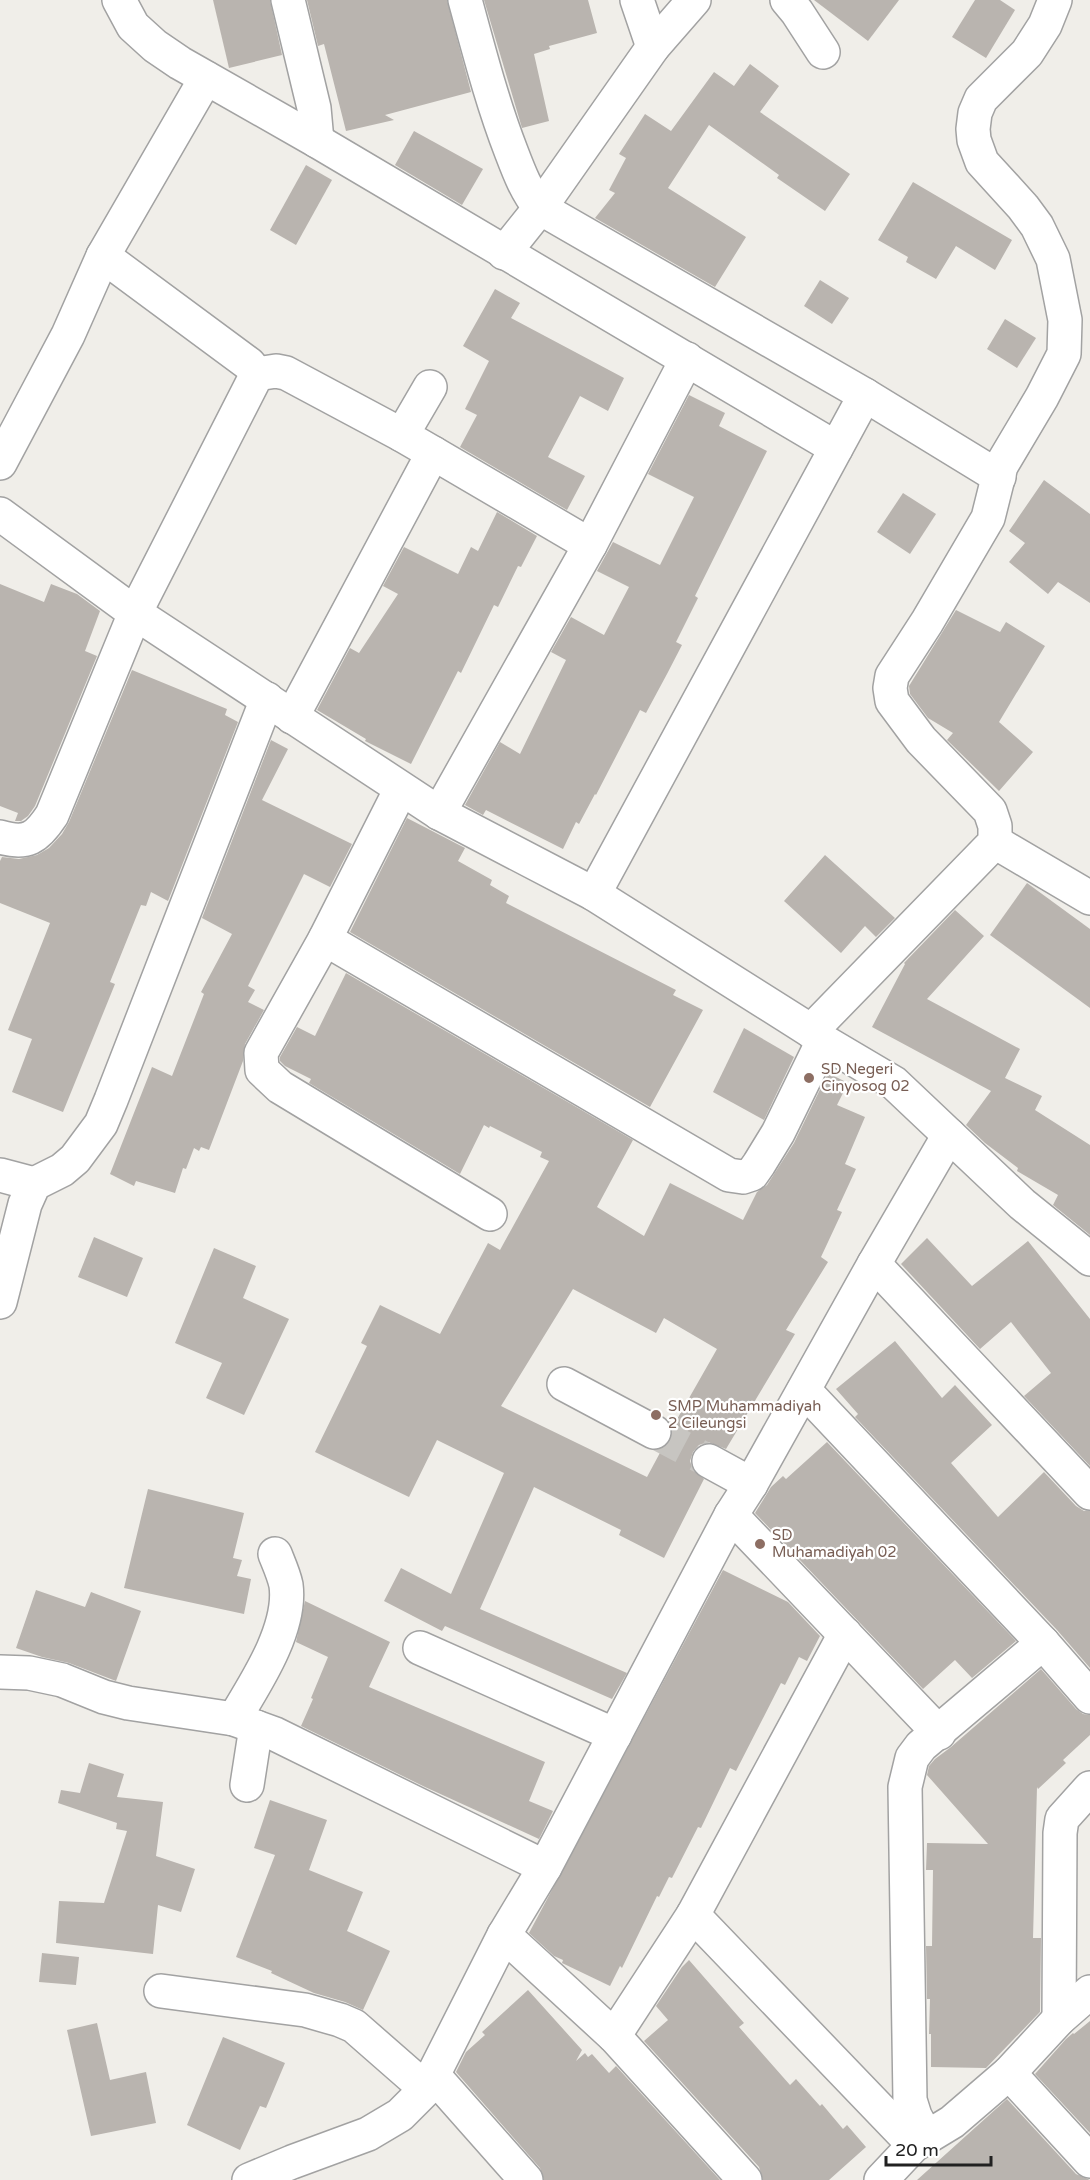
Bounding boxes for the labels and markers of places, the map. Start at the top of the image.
place label: SD Negeri Cinyosog 02 [821,1060,910,1095]
marker: SD Negeri Cinyosog 02 [802,1071,816,1085]
place label: SMP Muhammadiyah 2 Cileungsi [668,1397,821,1432]
marker: SMP Muhammadiyah 2 Cileungsi [649,1408,663,1422]
place label: SD Muhamadiyah 02 [772,1526,897,1561]
marker: SD Muhamadiyah 02 [753,1537,767,1551]

